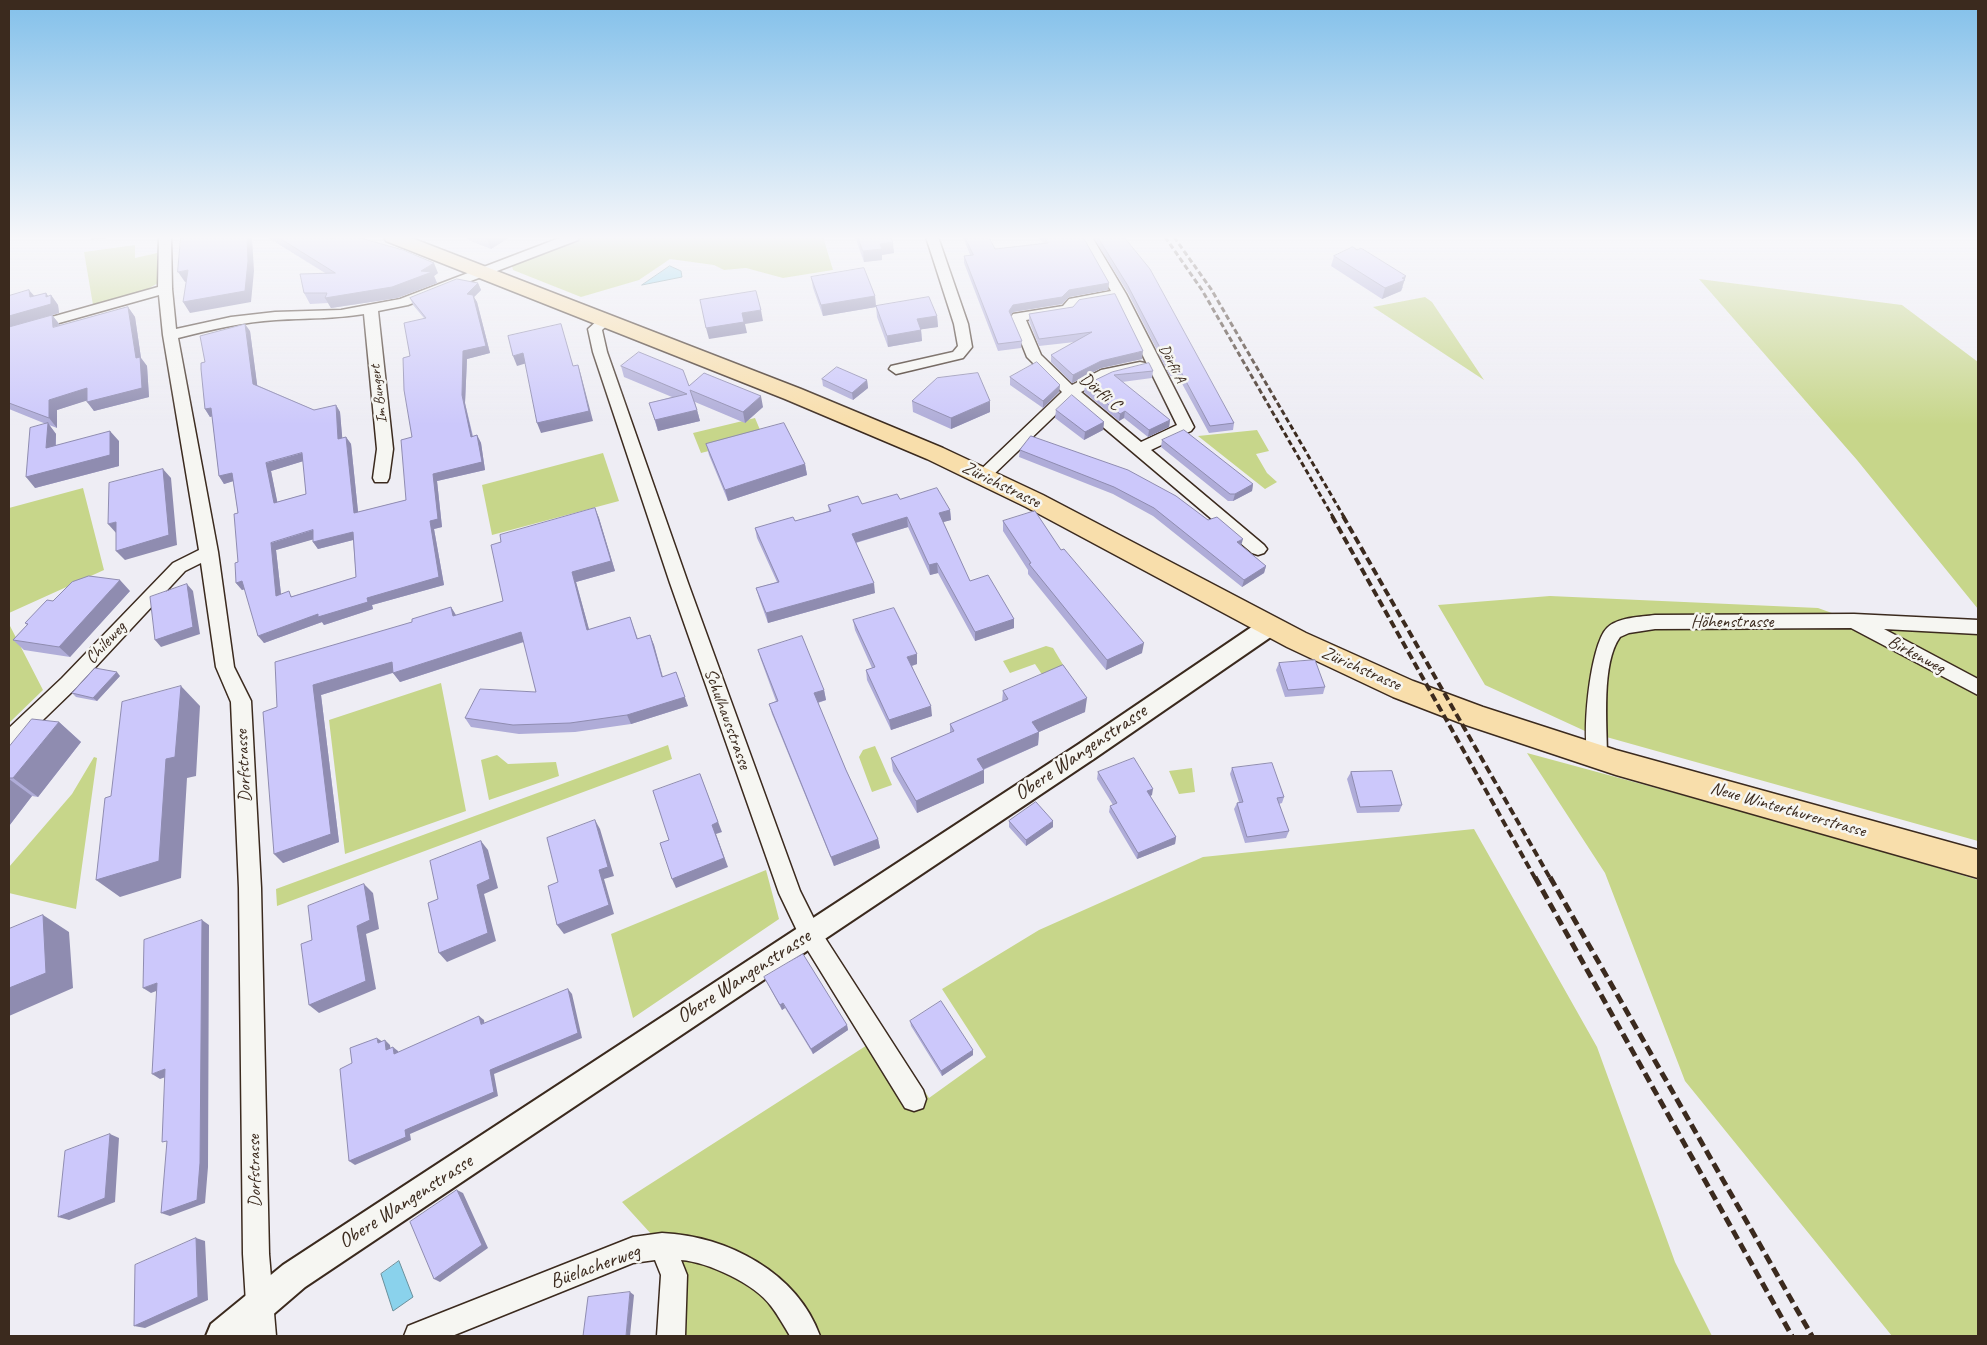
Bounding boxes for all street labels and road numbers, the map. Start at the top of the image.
street label: Dörfli A [1155,342,1189,386]
street label: Im Bungert [366,364,392,424]
street label: Dörfli C [1075,368,1125,416]
street label: Zürichstrasse [958,457,1044,513]
street label: Höhenstrasse [1691,611,1773,633]
street label: Chileweg [81,617,131,669]
street label: Birkenweg [1884,631,1948,679]
street label: Zürichstrasse [1318,642,1404,696]
street label: Schulhausstrasse [699,666,755,772]
street label: Obere Wangenstrasse [1010,699,1152,807]
street label: Dorfstrasse [231,729,257,803]
street label: Neue Winterthurerstrasse [1708,778,1868,842]
street label: Obere Wangenstrasse [672,924,816,1030]
street label: Dorfstrasse [244,1135,266,1207]
street label: Obere Wangenstrasse [334,1149,478,1255]
street label: Büelacherweg [546,1239,644,1295]

